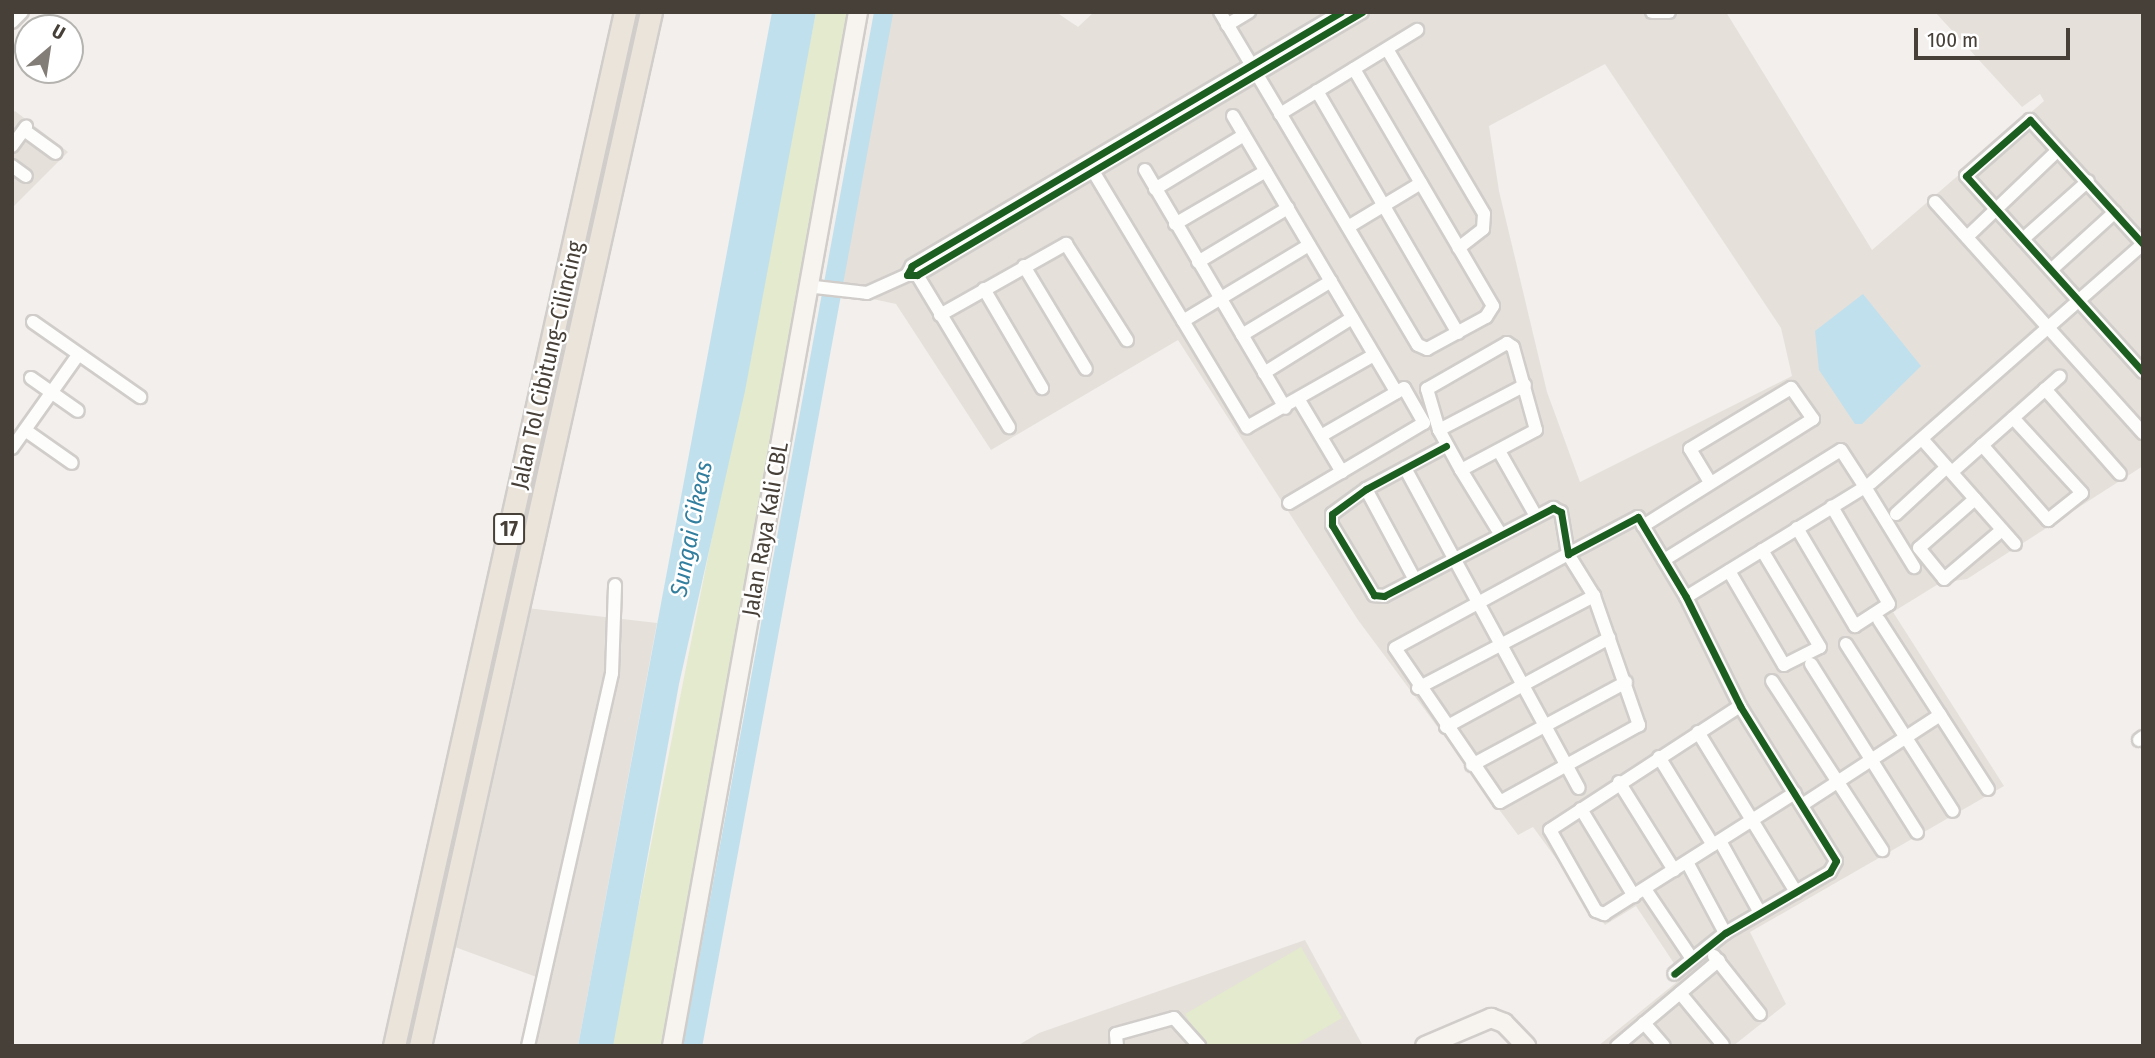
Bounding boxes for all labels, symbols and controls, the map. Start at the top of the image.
north arrow [14,14,84,84]
scale bar [1917,14,2073,58]
text: U [48,19,69,45]
text: 100 m [1927,27,1978,53]
street label: Jalan Tol Cibitung–Cilincing [505,238,589,492]
street label: Jalan Raya Kali CBL [736,440,794,618]
water label: Sungai Cikeas [665,459,719,599]
road number: 17 [491,512,526,546]

